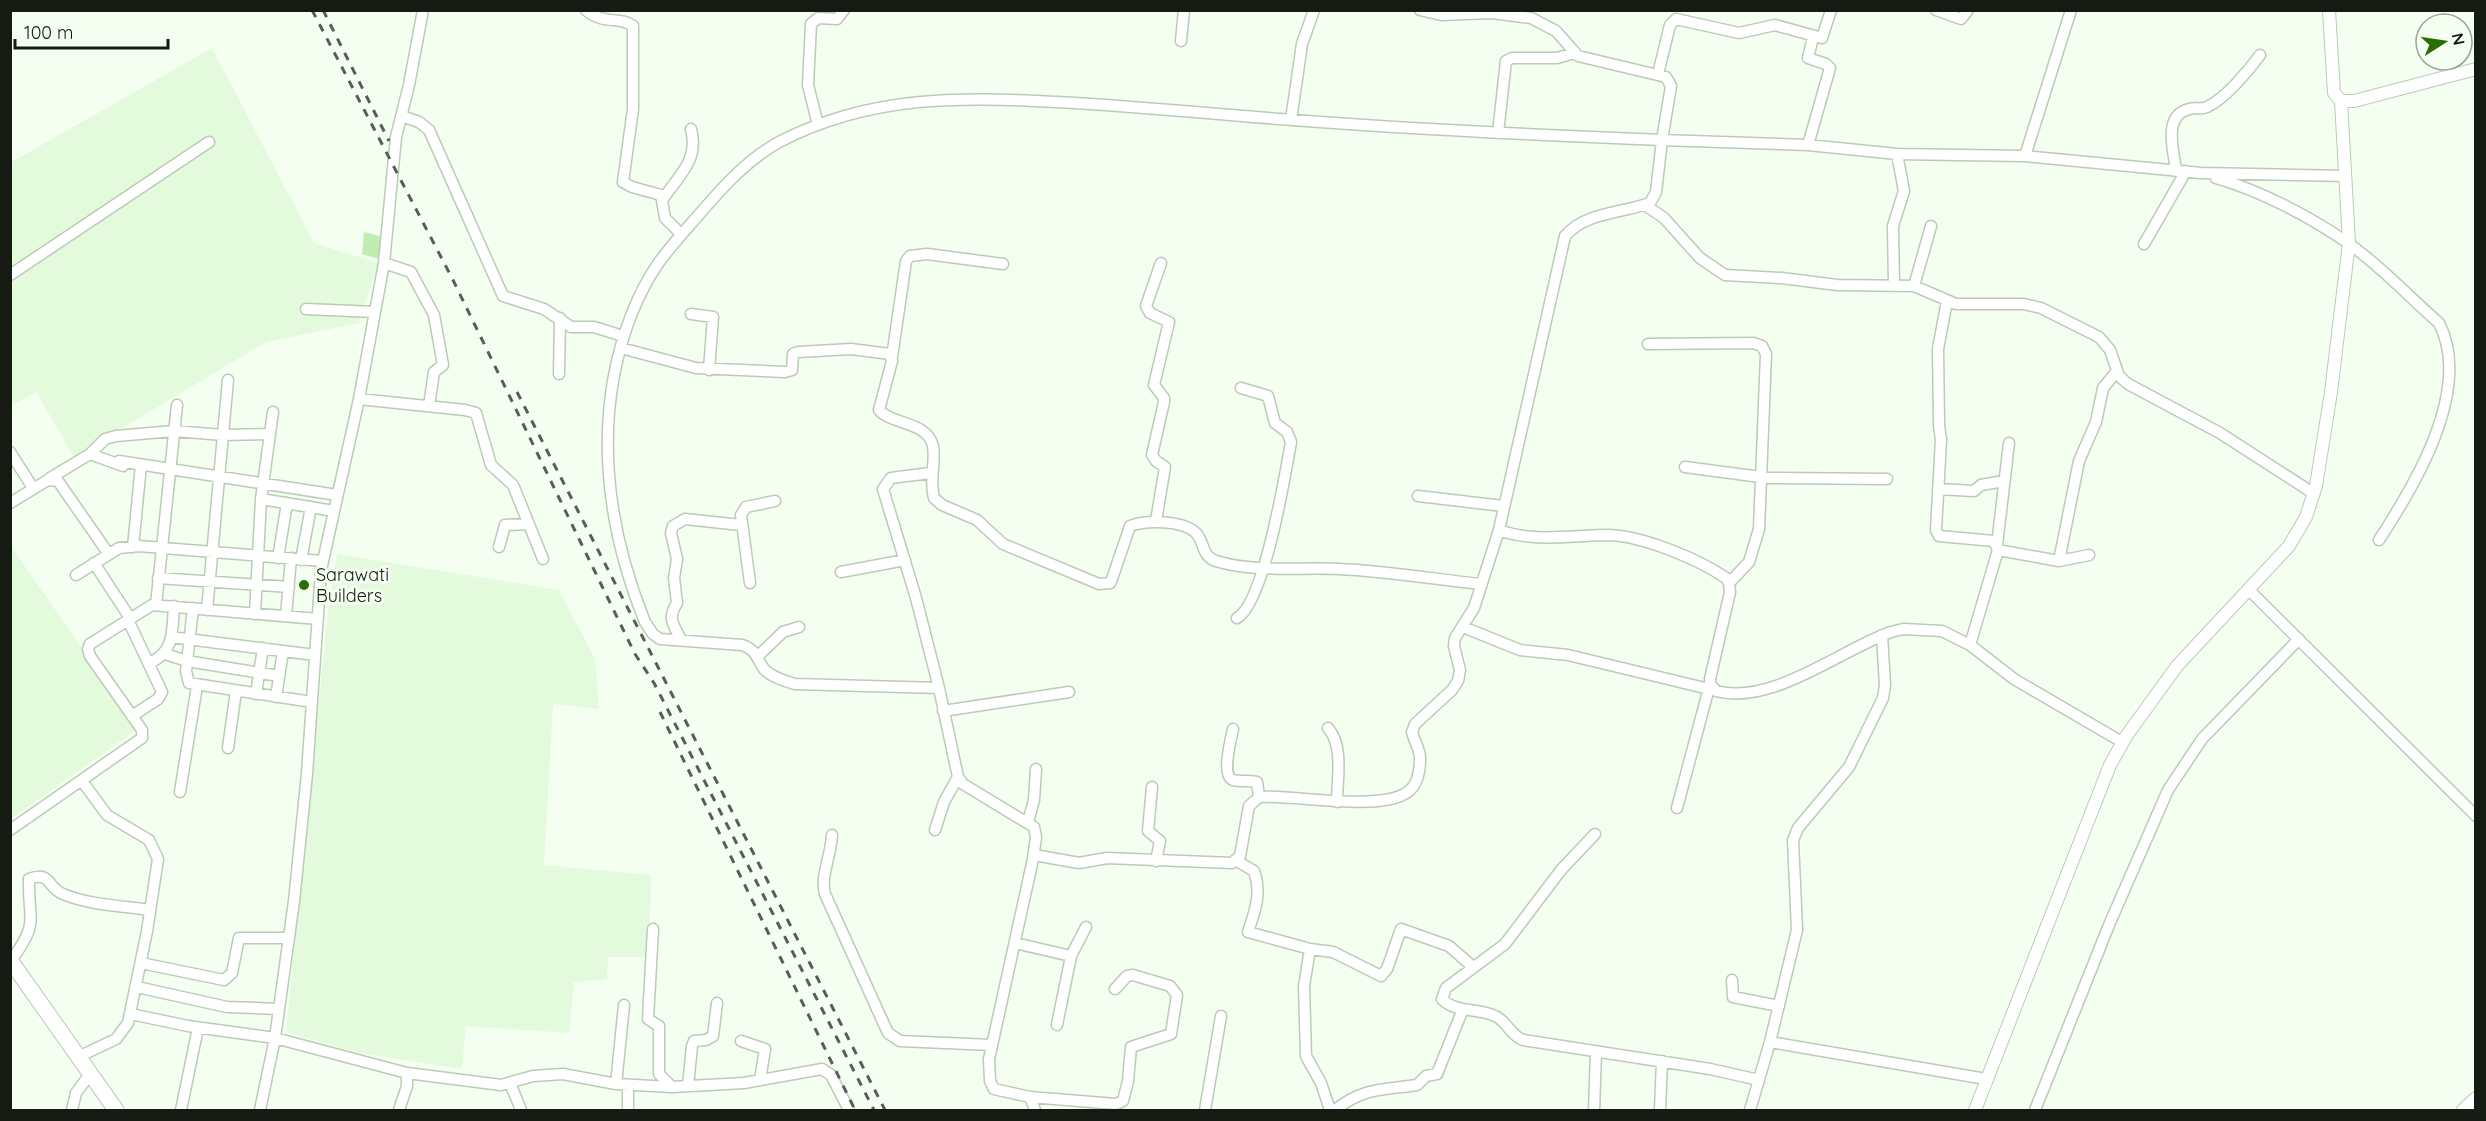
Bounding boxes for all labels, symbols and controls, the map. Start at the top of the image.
scale bar [15,12,168,50]
north arrow [2414,12,2474,72]
text: 100 m [24,21,73,44]
text: N [2448,31,2470,47]
place label: Sarawati Builders [316,563,389,607]
marker: Sarawati Builders [297,578,311,592]

